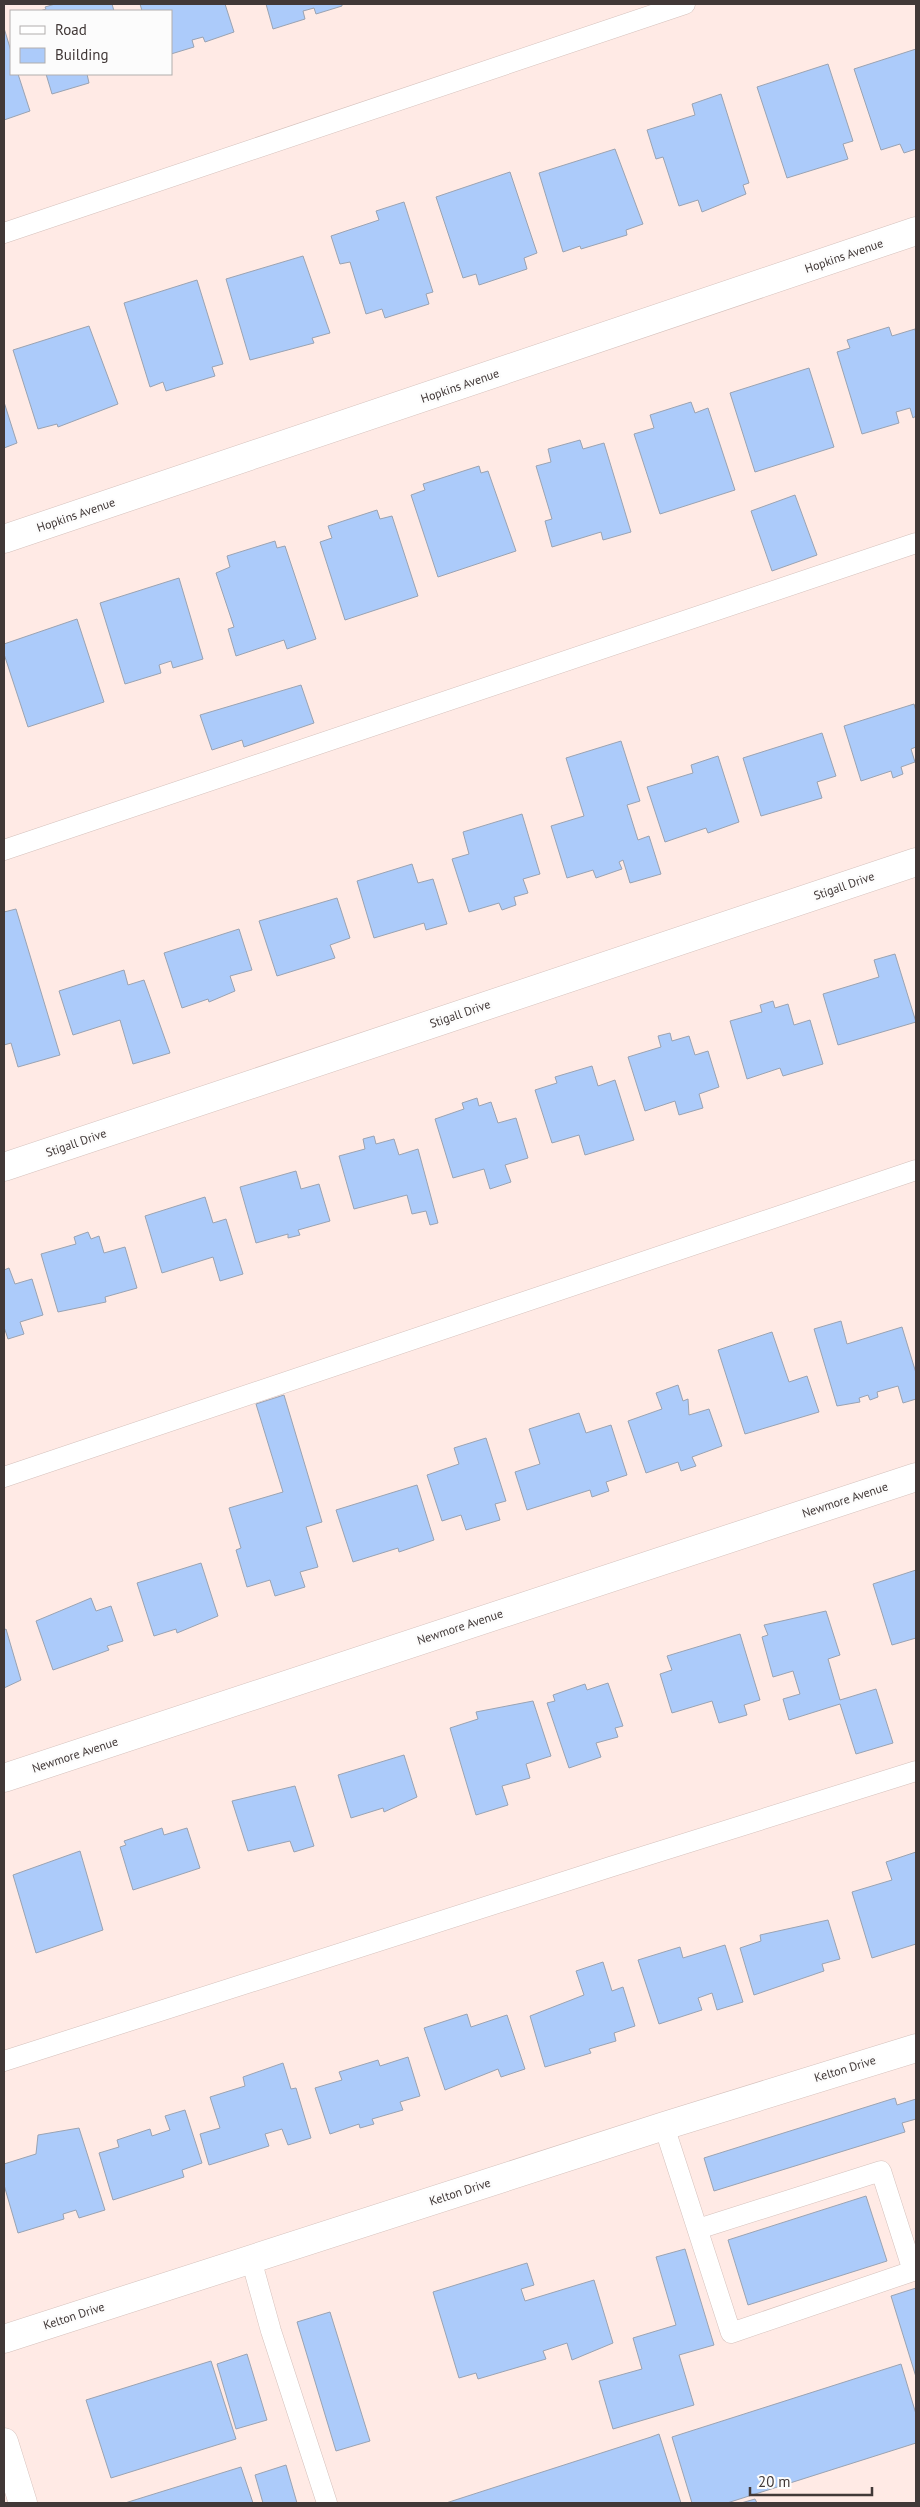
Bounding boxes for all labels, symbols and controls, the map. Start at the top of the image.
legend [10,10,172,75]
text: Road [55,20,87,39]
text: Building [55,45,109,64]
street label: Hopkins Avenue [803,235,885,276]
street label: Hopkins Avenue [419,365,501,406]
street label: Hopkins Avenue [35,494,117,535]
street label: Stigall Drive [812,868,876,903]
street label: Stigall Drive [428,996,492,1031]
street label: Stigall Drive [44,1125,108,1160]
street label: Newmore Avenue [800,1479,890,1520]
street label: Newmore Avenue [415,1606,505,1647]
street label: Newmore Avenue [30,1734,120,1775]
street label: Kelton Drive [812,2052,877,2085]
street label: Kelton Drive [427,2175,492,2208]
street label: Kelton Drive [41,2299,106,2332]
scale bar [750,2464,872,2496]
text: 20 m [758,2472,791,2491]

